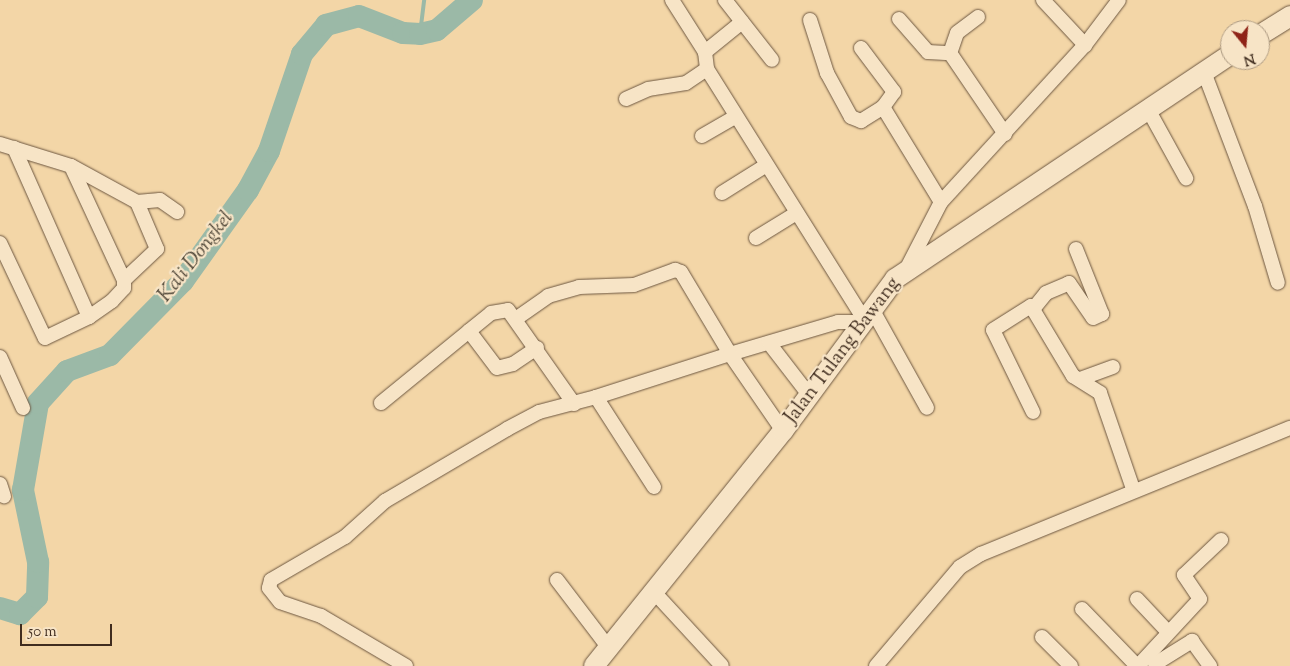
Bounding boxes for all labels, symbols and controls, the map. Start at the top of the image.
north arrow [1220,20,1270,70]
text: N [1241,47,1257,70]
water label: Kali Dongkel [153,206,239,308]
street label: Jalan Tulang Bawang [780,273,906,429]
scale bar [22,614,115,646]
text: 50 m [28,622,57,643]

